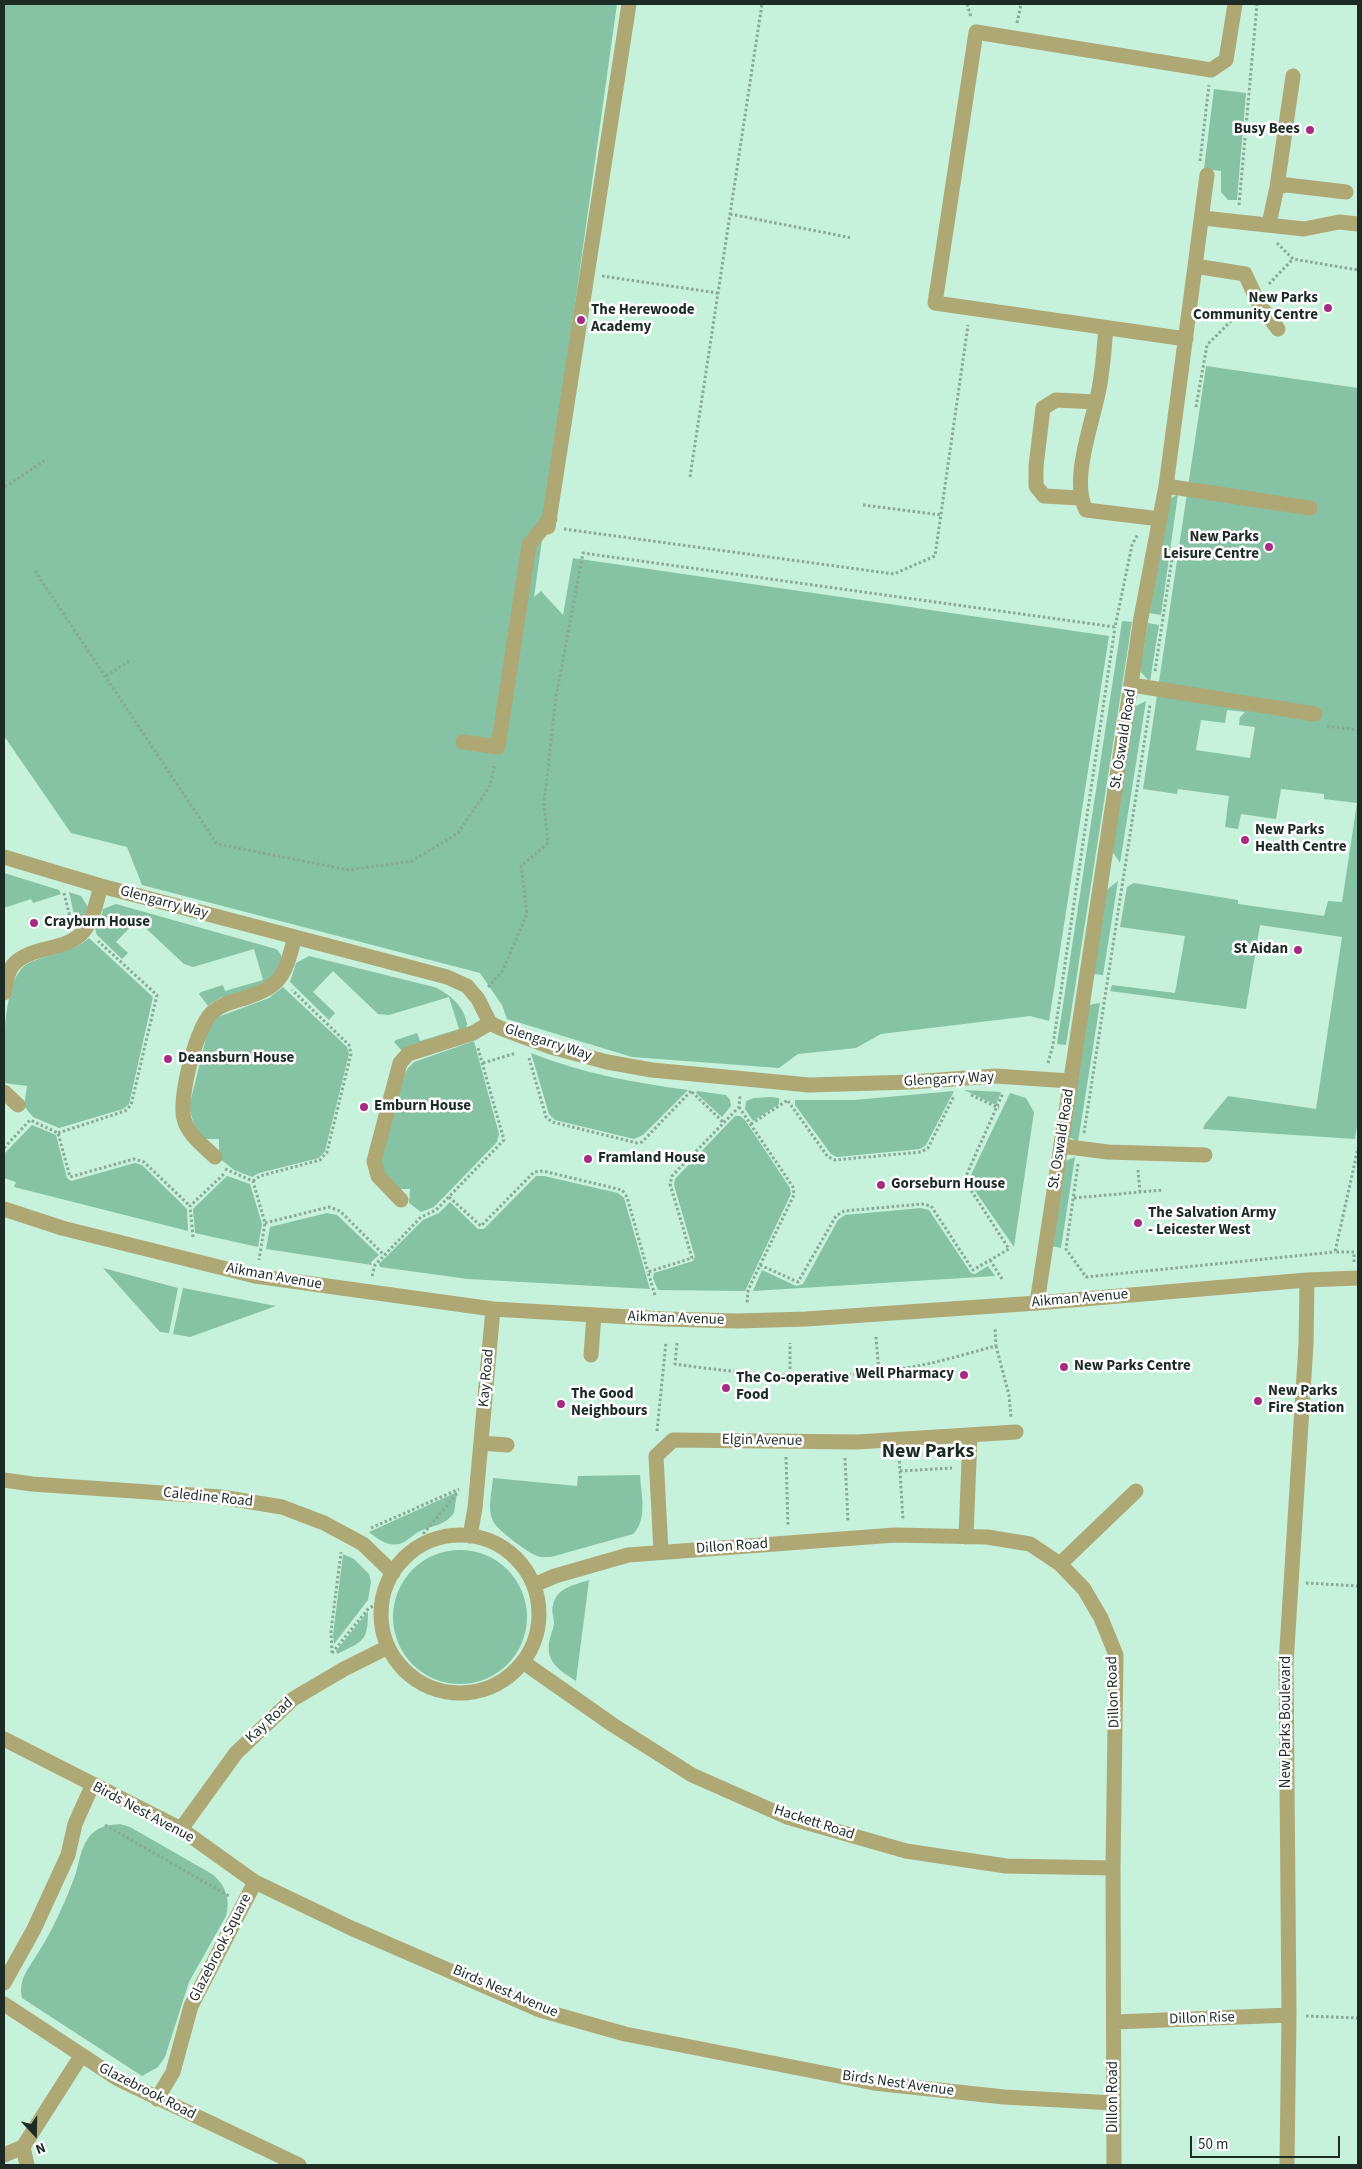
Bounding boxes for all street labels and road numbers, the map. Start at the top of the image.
street label: St. Oswald Road [1107,688,1141,790]
street label: Glengarry Way [118,883,210,923]
street label: Glengarry Way [502,1020,594,1066]
street label: Glengarry Way [903,1069,995,1091]
street label: St. Oswald Road [1045,1088,1079,1190]
street label: Aikman Avenue [225,1260,323,1294]
street label: Aikman Avenue [1031,1286,1129,1312]
street label: Aikman Avenue [627,1308,725,1330]
street label: Kay Road [475,1348,499,1408]
street label: Elgin Avenue [722,1431,802,1451]
street label: Caledine Road [162,1484,254,1512]
street label: Dillon Road [695,1536,769,1558]
street label: Dillon Road [1104,1656,1124,1728]
street label: New Parks Boulevard [1278,1656,1296,1788]
street label: Kay Road [242,1694,298,1748]
street label: Birds Nest Avenue [89,1779,197,1847]
street label: Hackett Road [771,1802,857,1844]
street label: Glazebrook Square [186,1891,256,2005]
street label: Birds Nest Avenue [450,1962,560,2022]
street label: Dillon Rise [1169,2009,1235,2029]
street label: Glazebrook Road [95,2060,199,2124]
street label: Dillon Road [1105,2061,1123,2133]
street label: Birds Nest Avenue [841,2067,955,2101]

